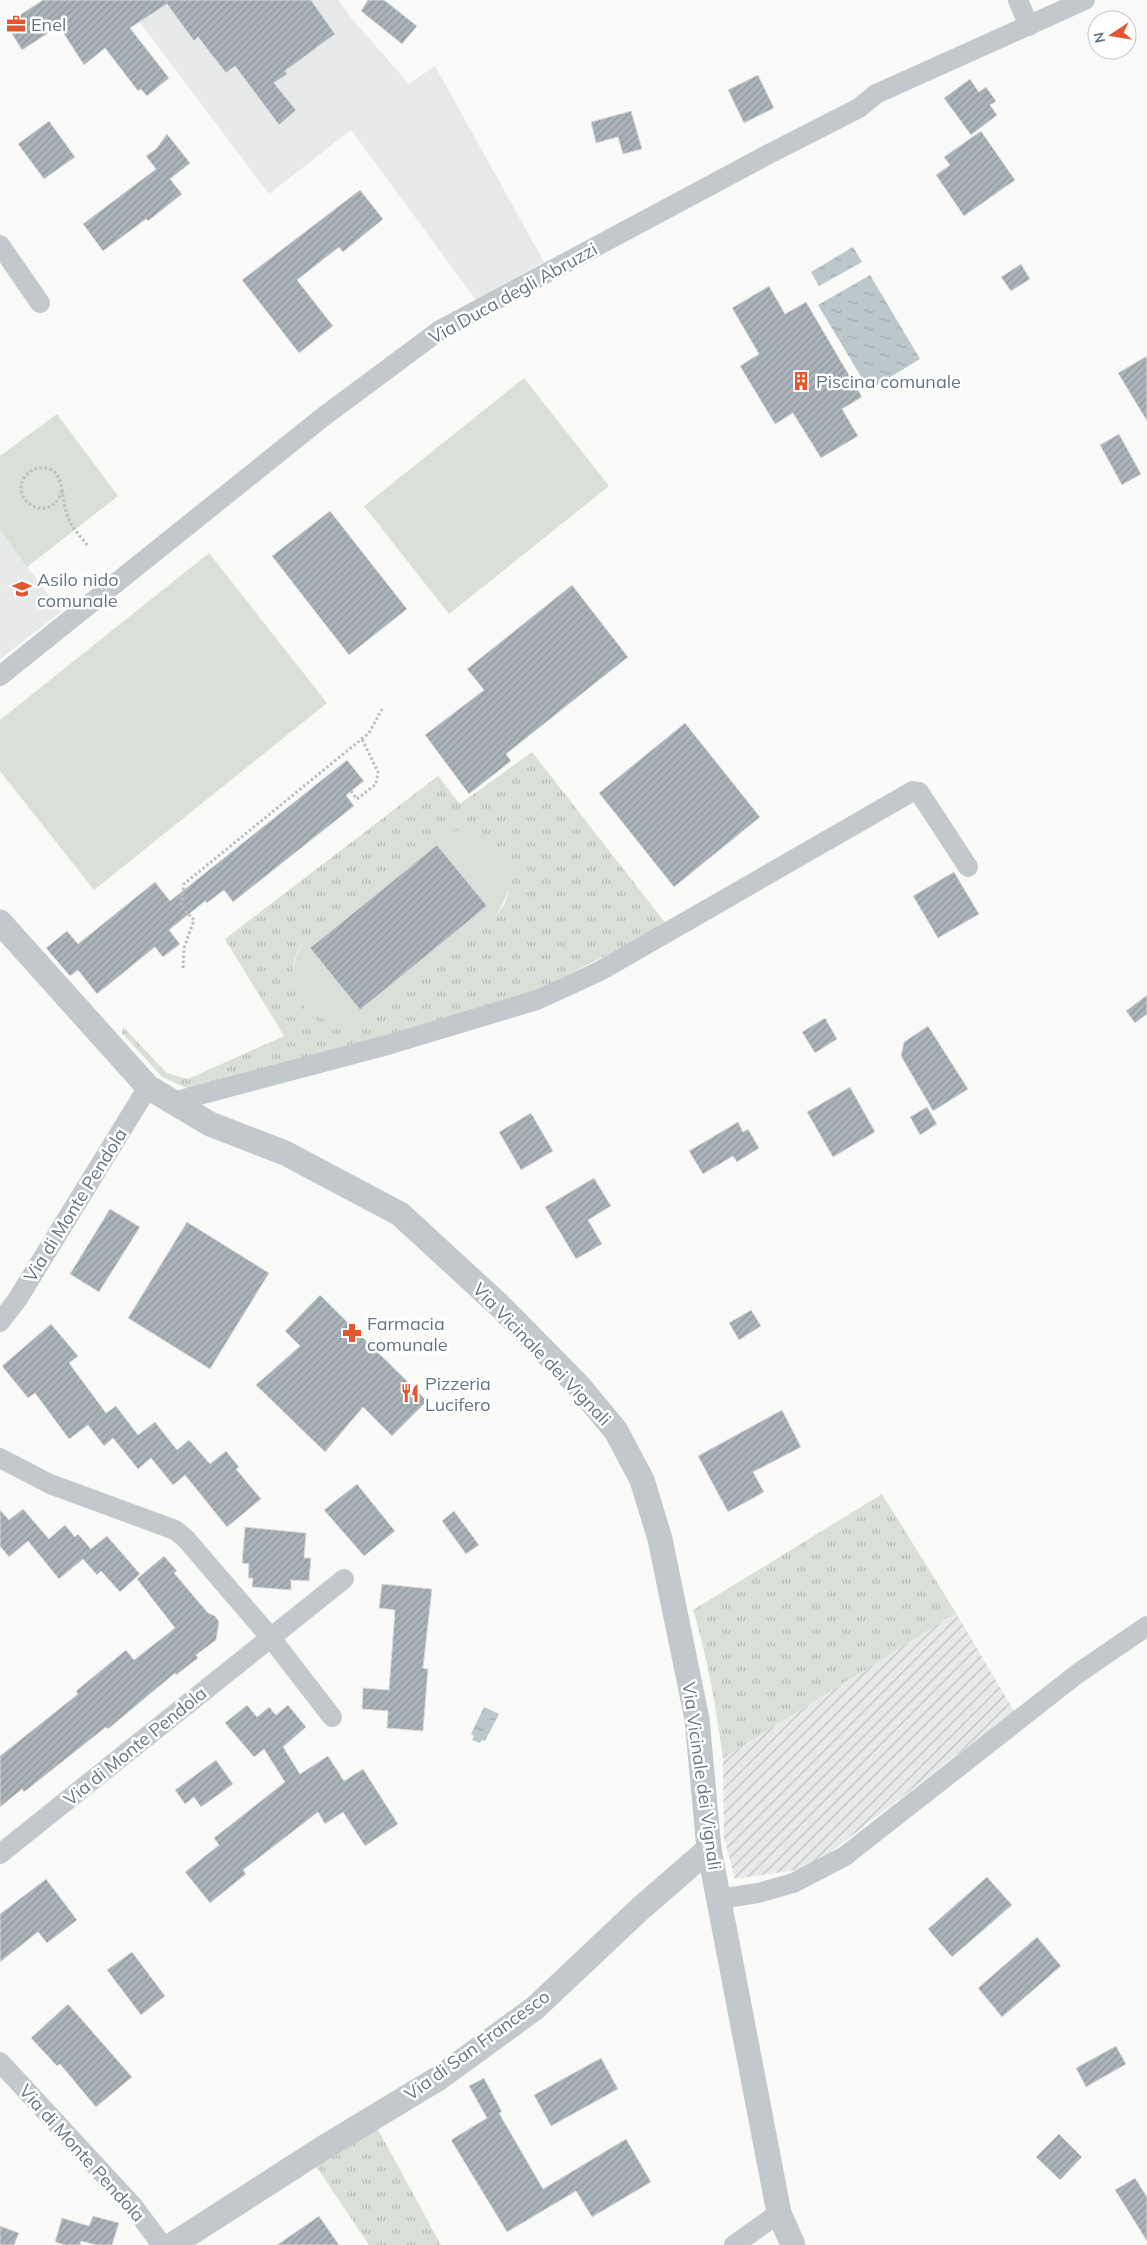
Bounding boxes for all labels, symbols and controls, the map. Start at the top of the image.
north arrow [1087,10,1137,60]
office icon: Enel [5,13,27,35]
place label: Enel [31,13,66,36]
text: N [1089,31,1109,45]
street label: Via Duca degli Abruzzi [425,237,601,349]
building icon: Piscina comunale [790,370,812,392]
place label: Piscina comunale [816,370,961,393]
place label: Asilo nido comunale [37,568,119,612]
school or university icon: Asilo nido comunale [11,578,33,600]
street label: Via di Monte Pendola [18,1124,132,1286]
street label: Via Vicinale dei Vignali [468,1278,616,1430]
place label: Farmacia comunale [367,1312,448,1356]
pharmacy icon: Farmacia comunale [341,1322,363,1344]
place label: Pizzeria Lucifero [425,1372,491,1416]
restaurant icon: Pizzeria Lucifero [399,1382,421,1404]
street label: Via Vicinale dei Vignali [677,1680,727,1872]
street label: Via di Monte Pendola [59,1681,211,1811]
street label: Via di San Francesco [400,1985,554,2105]
street label: Via di Monte Pendola [14,2080,150,2226]

